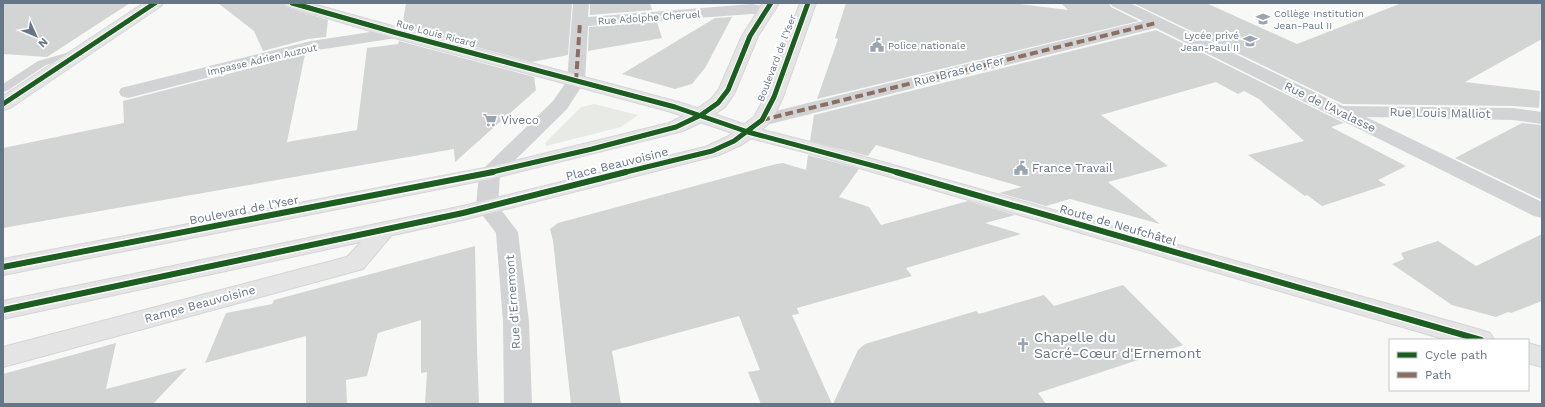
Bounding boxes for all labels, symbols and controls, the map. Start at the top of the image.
street label: Rue Adolphe Cheruel [597,8,701,27]
place label: Collège Institution Jean-Paul II [1274,8,1364,31]
school or university icon: Collège Institution Jean-Paul II [1255,11,1271,27]
street label: Boulevard de l'Yser [755,13,798,103]
north arrow [16,16,56,56]
street label: Rue Louis Ricard [395,18,477,49]
place label: Lycée privé Jean-Paul II [1181,30,1239,53]
school or university icon: Lycée privé Jean-Paul II [1242,33,1258,49]
text: N [35,35,50,50]
public building icon: Police nationale [869,37,885,53]
place label: Police nationale [888,40,966,51]
street label: Impasse Adrien Auzout [206,41,319,77]
street label: Rue Bras de Fer [912,53,1006,89]
street label: Rue de l'Avalasse [1282,79,1378,135]
street label: Rue Louis Malliot [1389,105,1491,121]
supermarket icon: Viveco [482,112,498,128]
place label: Viveco [501,113,539,127]
street label: Place Beauvoisine [564,144,670,183]
public building icon: France Travail [1013,160,1029,176]
place label: France Travail [1032,161,1113,175]
street label: Boulevard de l'Yser [188,193,300,227]
street label: Route de Neufchâtel [1058,202,1178,248]
street label: Rue d'Ernemont [503,254,523,350]
street label: Rampe Beauvoisine [143,282,257,326]
place label: Chapelle du Sacré-Cœur d'Ernemont [1034,329,1201,361]
church icon: Chapelle du Sacré-Cœur d'Ernemont [1015,337,1031,353]
legend [1389,339,1529,391]
text: Cycle path [1425,348,1487,362]
text: Path [1425,368,1451,382]

